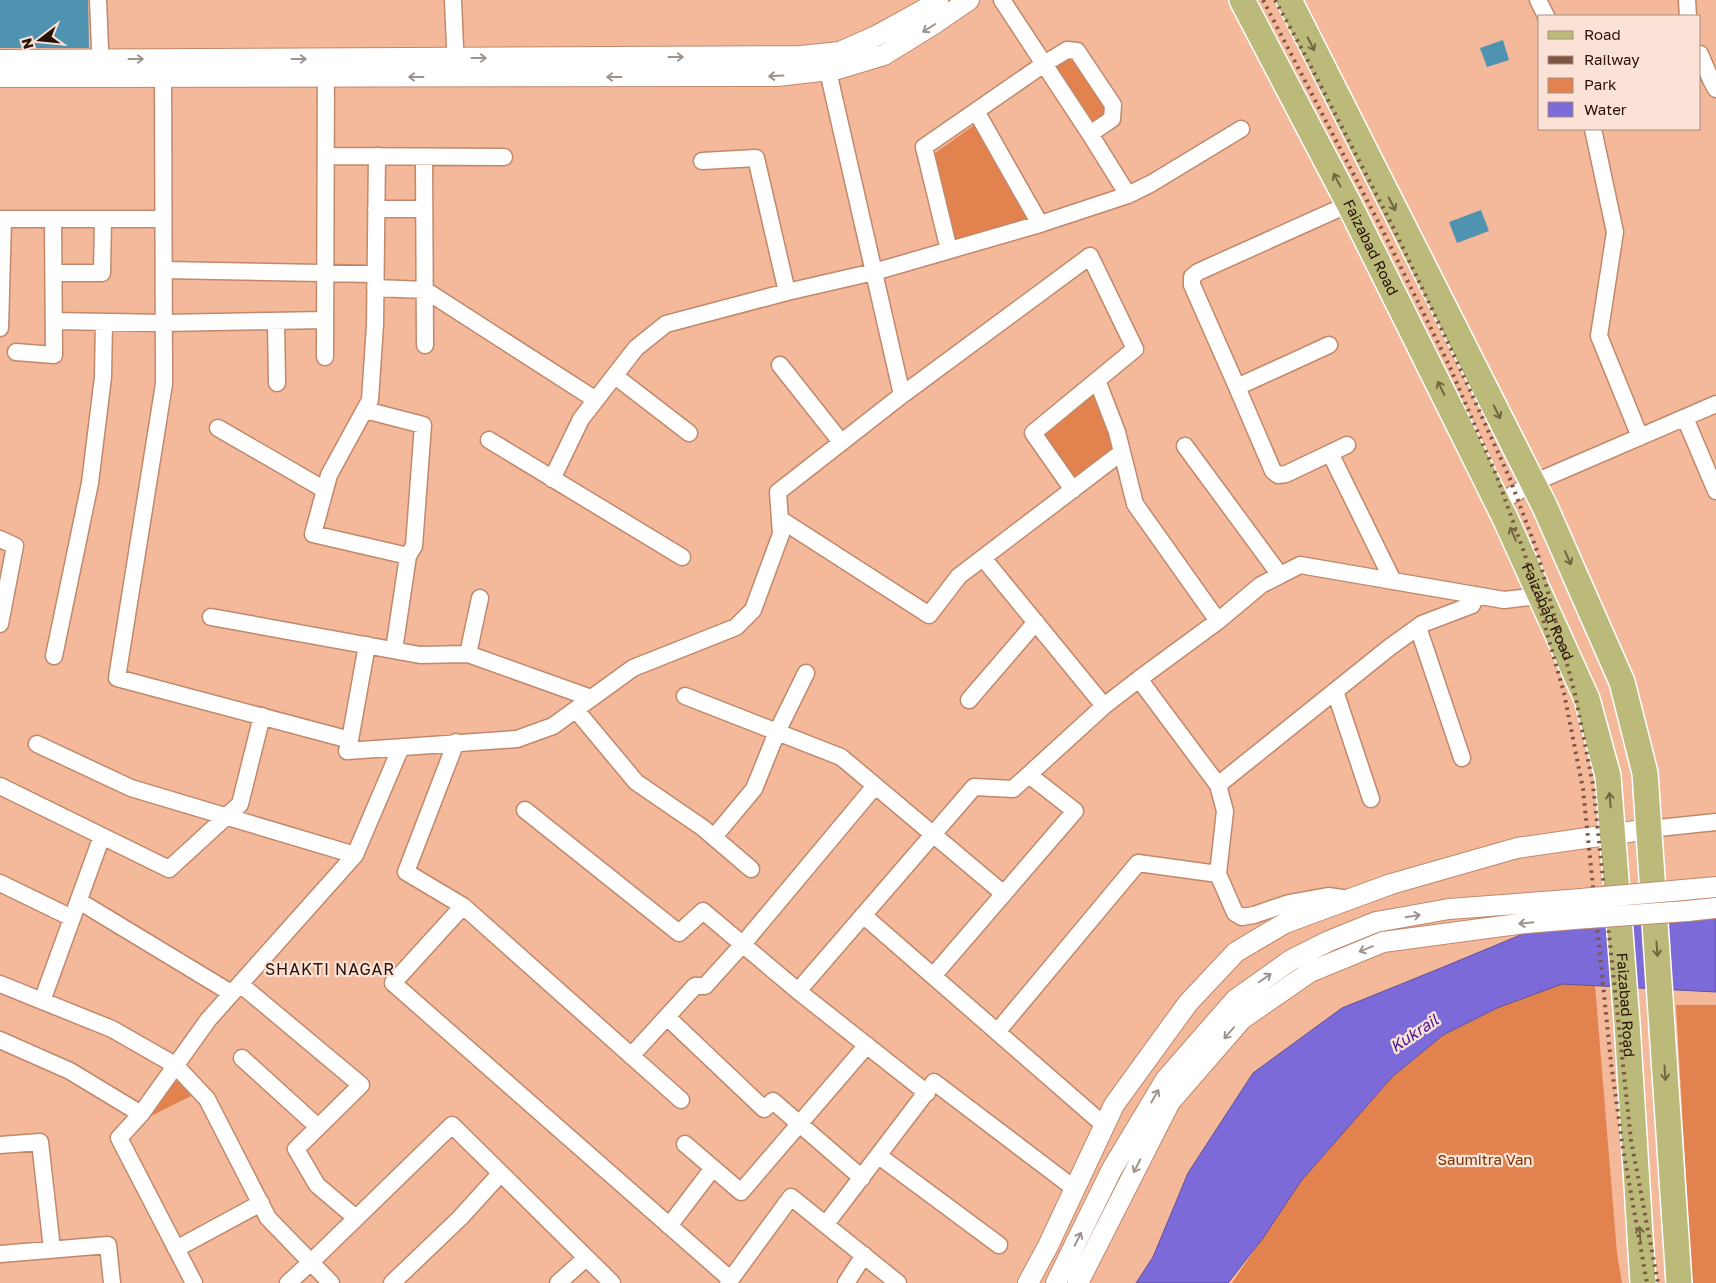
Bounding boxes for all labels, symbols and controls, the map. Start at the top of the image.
north arrow [15,15,65,65]
legend [1538,15,1701,130]
one-way arrow [922,23,936,33]
text: Road [1584,25,1621,43]
text: N [17,36,37,51]
one-way arrow [1306,36,1316,51]
text: Railway [1584,50,1640,68]
one-way arrow [668,52,684,62]
one-way arrow [470,53,486,63]
one-way arrow [128,54,144,64]
one-way arrow [290,54,306,63]
one-way arrow [769,71,785,80]
one-way arrow [409,72,425,82]
one-way arrow [606,72,622,82]
text: Park [1584,75,1617,93]
text: Water [1584,100,1627,118]
one-way arrow [1332,173,1342,188]
street label: Faizabad Road [1340,196,1403,298]
one-way arrow [1388,196,1398,211]
one-way arrow [1436,381,1445,396]
one-way arrow [1493,404,1502,419]
one-way arrow [1507,527,1517,542]
one-way arrow [1563,550,1573,565]
street label: Faizabad Road [1519,560,1578,663]
one-way arrow [1605,792,1615,808]
one-way arrow [1404,910,1420,920]
one-way arrow [1518,918,1534,928]
one-way arrow [1652,941,1661,957]
one-way arrow [1359,945,1374,955]
street label: Faizabad Road [1614,952,1639,1058]
district label: SHAKTI NAGAR [265,959,395,979]
one-way arrow [1258,973,1272,983]
water label: Kukrail [1386,1009,1443,1056]
one-way arrow [1223,1027,1235,1040]
one-way arrow [1661,1065,1670,1081]
one-way arrow [1150,1089,1160,1104]
park label: Saumitra Van [1437,1150,1533,1168]
one-way arrow [1132,1158,1141,1173]
one-way arrow [1636,1227,1645,1243]
one-way arrow [1074,1232,1083,1247]

